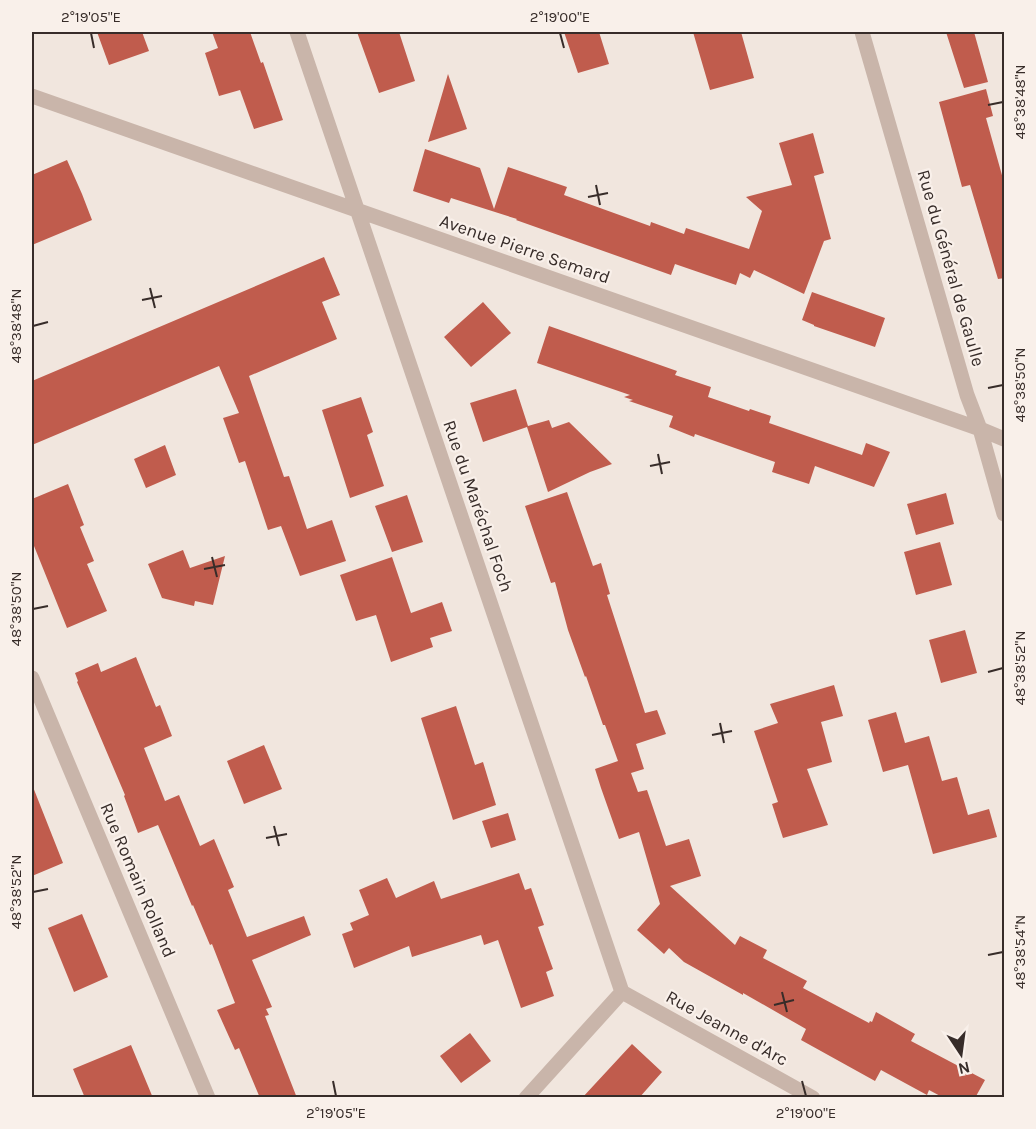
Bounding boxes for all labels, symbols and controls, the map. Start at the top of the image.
text: 2°19'05"E [61,8,121,26]
text: 2°19'00"E [530,8,590,26]
text: 48°38'48"N [1011,64,1029,140]
street label: Rue du Général de Gaulle [912,167,990,369]
street label: Avenue Pierre Semard [437,210,613,288]
text: 48°38'48"N [7,288,25,364]
text: 48°38'50"N [1011,347,1029,423]
street label: Rue du Maréchal Foch [438,417,518,595]
text: 48°38'50"N [7,571,25,647]
text: 48°38'52"N [1011,631,1029,705]
street label: Rue Romain Rolland [95,799,181,961]
text: 48°38'52"N [7,855,25,929]
text: 48°38'54"N [1011,915,1029,989]
street label: Rue Jeanne d'Arc [662,985,792,1071]
north arrow [931,1024,991,1084]
text: N [957,1058,972,1079]
text: 2°19'05"E [306,1104,366,1122]
text: 2°19'00"E [776,1104,836,1122]

